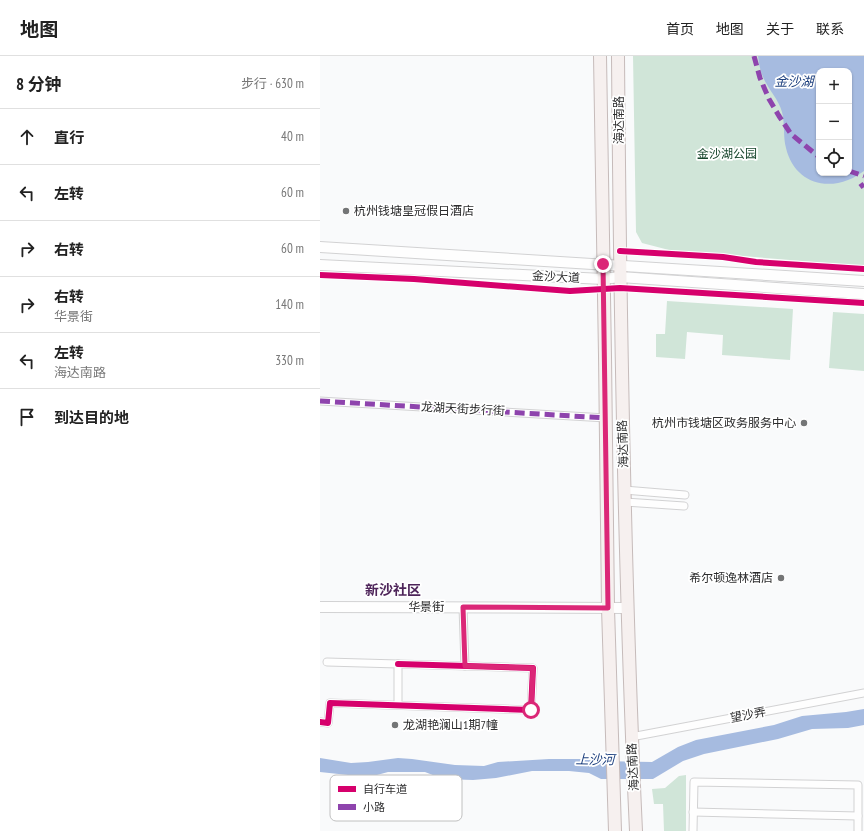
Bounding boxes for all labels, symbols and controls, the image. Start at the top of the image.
text: 地图 [20,17,58,41]
text: 首页 [666,20,694,38]
text: 地图 [716,20,744,38]
text: 关于 [766,20,794,38]
text: 联系 [816,20,844,38]
map controls [816,68,852,176]
button: + [816,68,852,104]
text: 8 分钟 [16,73,62,95]
water label: 金沙湖 [774,73,815,90]
text: 步行 · 630 m [241,75,304,92]
street label: 海达南路 [611,96,626,144]
button: − [816,104,852,140]
icon: ahead [16,126,38,148]
text: 直行 [54,128,84,147]
text: 40 m [281,128,304,145]
button: locate [816,140,852,176]
park label: 金沙湖公园 [697,146,757,161]
icon: left [16,182,38,204]
text: 左转 [54,184,84,203]
text: 60 m [281,184,304,201]
place label: 杭州钱塘皇冠假日酒店 [354,203,474,218]
marker: 杭州钱塘皇冠假日酒店 [341,206,351,216]
icon: right [16,238,38,260]
text: 右转 [54,240,84,259]
text: 60 m [281,240,304,257]
route end [594,255,612,273]
street label: 金沙大道 [532,268,580,285]
text: 右转 [54,287,84,306]
icon: right [16,294,38,316]
text: 140 m [275,296,304,313]
text: 华景街 [54,308,93,325]
text: 左转 [54,343,84,362]
icon: left [16,350,38,372]
text: 330 m [275,352,304,369]
text: 海达南路 [54,364,106,381]
street label: 龙湖天街步行街 [421,399,505,418]
icon: arrive [16,406,38,428]
text: 到达目的地 [54,408,129,427]
place label: 杭州市钱塘区政务服务中心 [652,415,796,430]
marker: 杭州市钱塘区政务服务中心 [799,418,809,428]
street label: 海达南路 [614,420,631,468]
place label: 希尔顿逸林酒店 [689,570,773,585]
marker: 希尔顿逸林酒店 [776,573,786,583]
district label: 新沙社区 [365,581,421,599]
street label: 华景街 [408,599,444,614]
route start [522,701,540,719]
street label: 望沙弄 [729,704,767,725]
place label: 龙湖艳澜山1期7幢 [403,717,498,732]
marker: 龙湖艳澜山1期7幢 [390,720,400,730]
street label: 海达南路 [624,743,641,791]
water label: 上沙河 [575,751,618,768]
legend [330,775,462,821]
text: 自行车道 [363,782,407,796]
text: 小路 [363,800,385,814]

